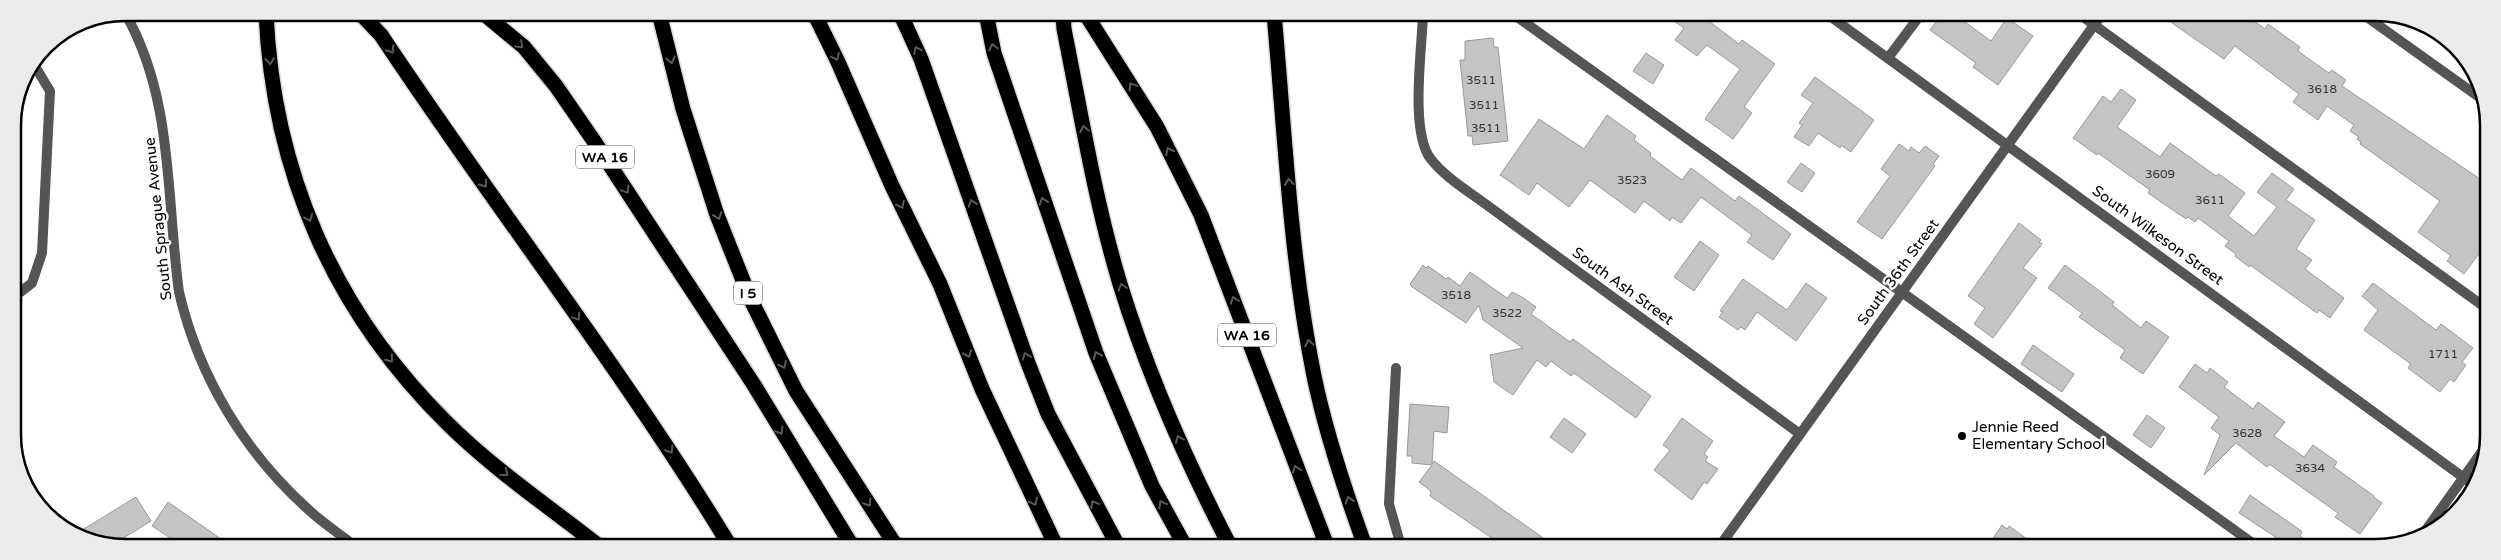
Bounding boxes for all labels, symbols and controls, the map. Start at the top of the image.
one-way arrow [514,39,523,48]
one-way arrow [988,42,999,51]
one-way arrow [385,44,394,54]
one-way arrow [913,46,924,55]
one-way arrow [829,52,840,61]
one-way arrow [665,56,676,65]
one-way arrow [264,58,275,66]
house number: 3511 [1466,73,1496,87]
one-way arrow [1128,82,1138,91]
house number: 3618 [2307,82,2337,96]
house number: 3511 [1469,98,1499,112]
house number: 3511 [1471,121,1501,135]
one-way arrow [1080,125,1090,134]
street label: South Sprague Avenue [140,137,176,301]
road number: WA 16 [576,146,634,168]
one-way arrow [1165,147,1175,156]
house number: 3609 [2145,167,2175,181]
house number: 3523 [1617,173,1647,187]
one-way arrow [478,178,487,188]
one-way arrow [1284,178,1295,186]
street label: South Wilkeson Street [2089,181,2227,289]
one-way arrow [619,184,629,193]
house number: 3611 [2195,193,2225,207]
one-way arrow [1039,198,1049,206]
one-way arrow [968,199,978,208]
one-way arrow [895,200,905,209]
one-way arrow [712,211,722,219]
one-way arrow [302,213,313,222]
street label: South 36th Street [1853,215,1943,329]
street label: South Ash Street [1569,243,1677,329]
road number: I 5 [734,282,762,304]
one-way arrow [1117,284,1127,292]
house number: 3518 [1441,288,1471,302]
one-way arrow [1230,296,1240,305]
house number: 3522 [1492,306,1522,320]
one-way arrow [571,311,580,320]
road number: WA 16 [1218,324,1276,346]
one-way arrow [1304,339,1314,348]
house number: 1711 [2428,347,2458,361]
one-way arrow [962,349,972,357]
one-way arrow [1093,351,1103,360]
one-way arrow [384,353,393,362]
one-way arrow [1022,353,1032,361]
one-way arrow [777,359,787,368]
place label: Jennie Reed Elementary School [1972,418,2105,453]
one-way arrow [774,426,784,435]
house number: 3628 [2232,426,2262,440]
marker: Jennie Reed Elementary School [1956,430,1968,442]
one-way arrow [1175,435,1186,444]
one-way arrow [663,445,673,454]
house number: 3634 [2295,461,2326,475]
one-way arrow [1292,465,1302,473]
one-way arrow [499,467,508,476]
one-way arrow [862,497,871,506]
one-way arrow [1027,497,1038,506]
one-way arrow [1344,497,1354,505]
one-way arrow [1090,500,1100,509]
one-way arrow [1158,500,1168,509]

